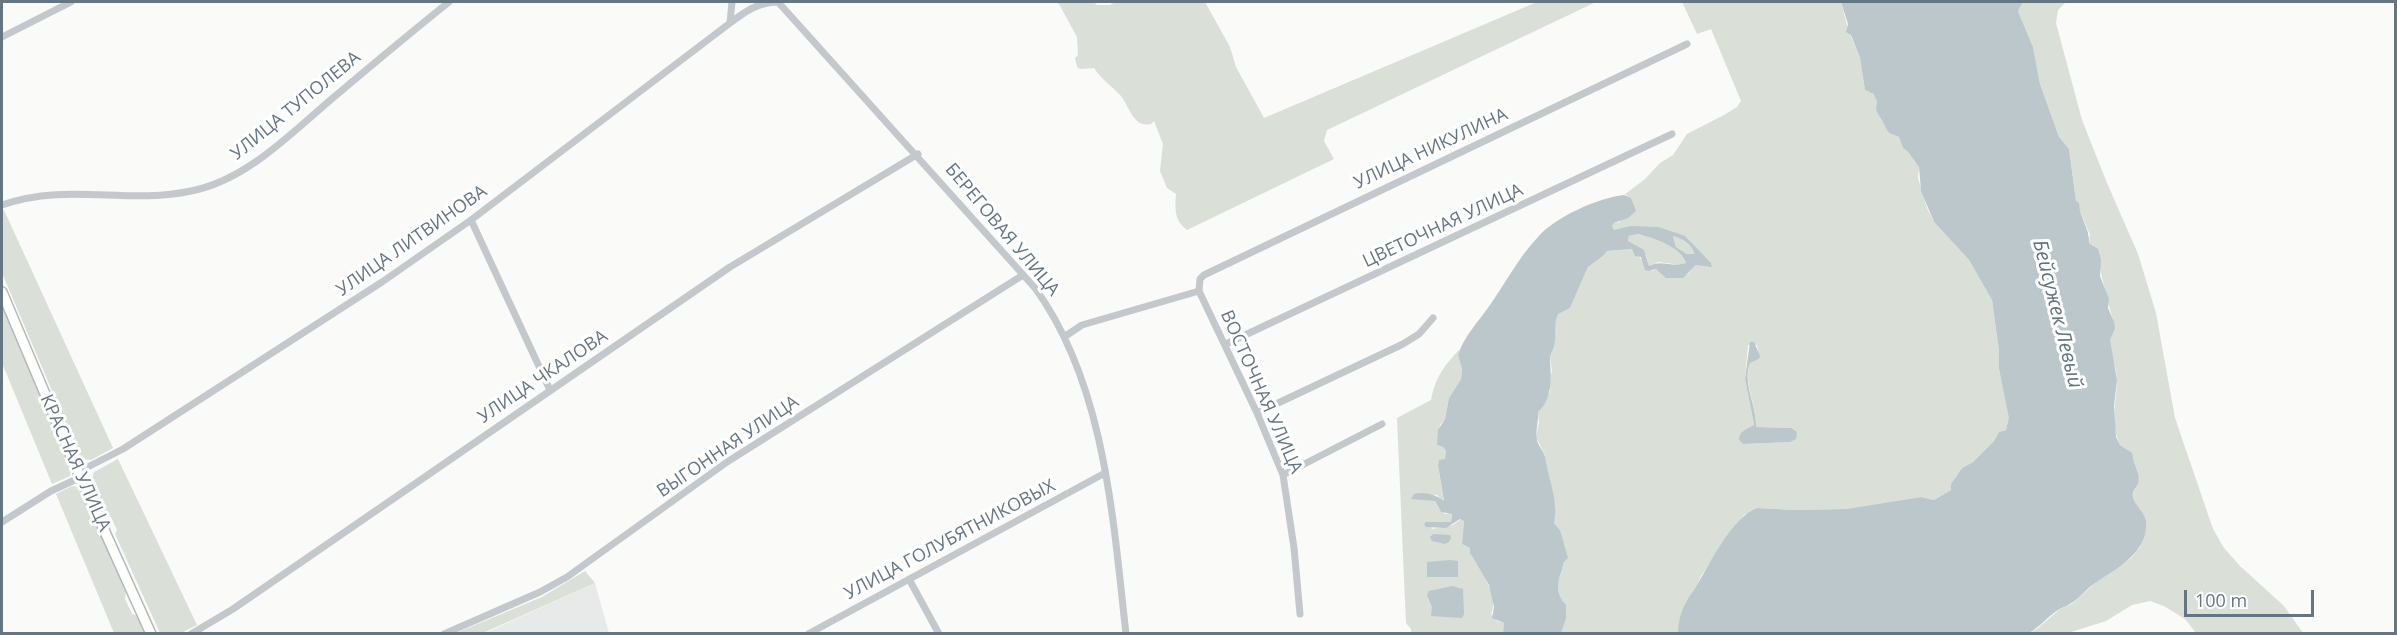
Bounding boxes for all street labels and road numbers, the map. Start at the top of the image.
street label: УЛИЦА ТУПОЛЕВА [227,47,365,165]
street label: УЛИЦА НИКУЛИНА [1351,104,1511,194]
street label: БЕРЕГОВАЯ УЛИЦА [940,159,1064,301]
street label: ЦВЕТОЧНАЯ УЛИЦА [1360,179,1526,273]
street label: УЛИЦА ЛИТВИНОВА [333,181,491,301]
street label: ВОСТОЧНАЯ УЛИЦА [1215,307,1307,477]
street label: УЛИЦА ЧКАЛОВА [474,326,612,428]
street label: КРАСНАЯ УЛИЦА [35,391,115,535]
street label: ВЫГОННАЯ УЛИЦА [653,392,803,502]
street label: УЛИЦА ГОЛУБЯТНИКОВЫХ [841,475,1059,605]

